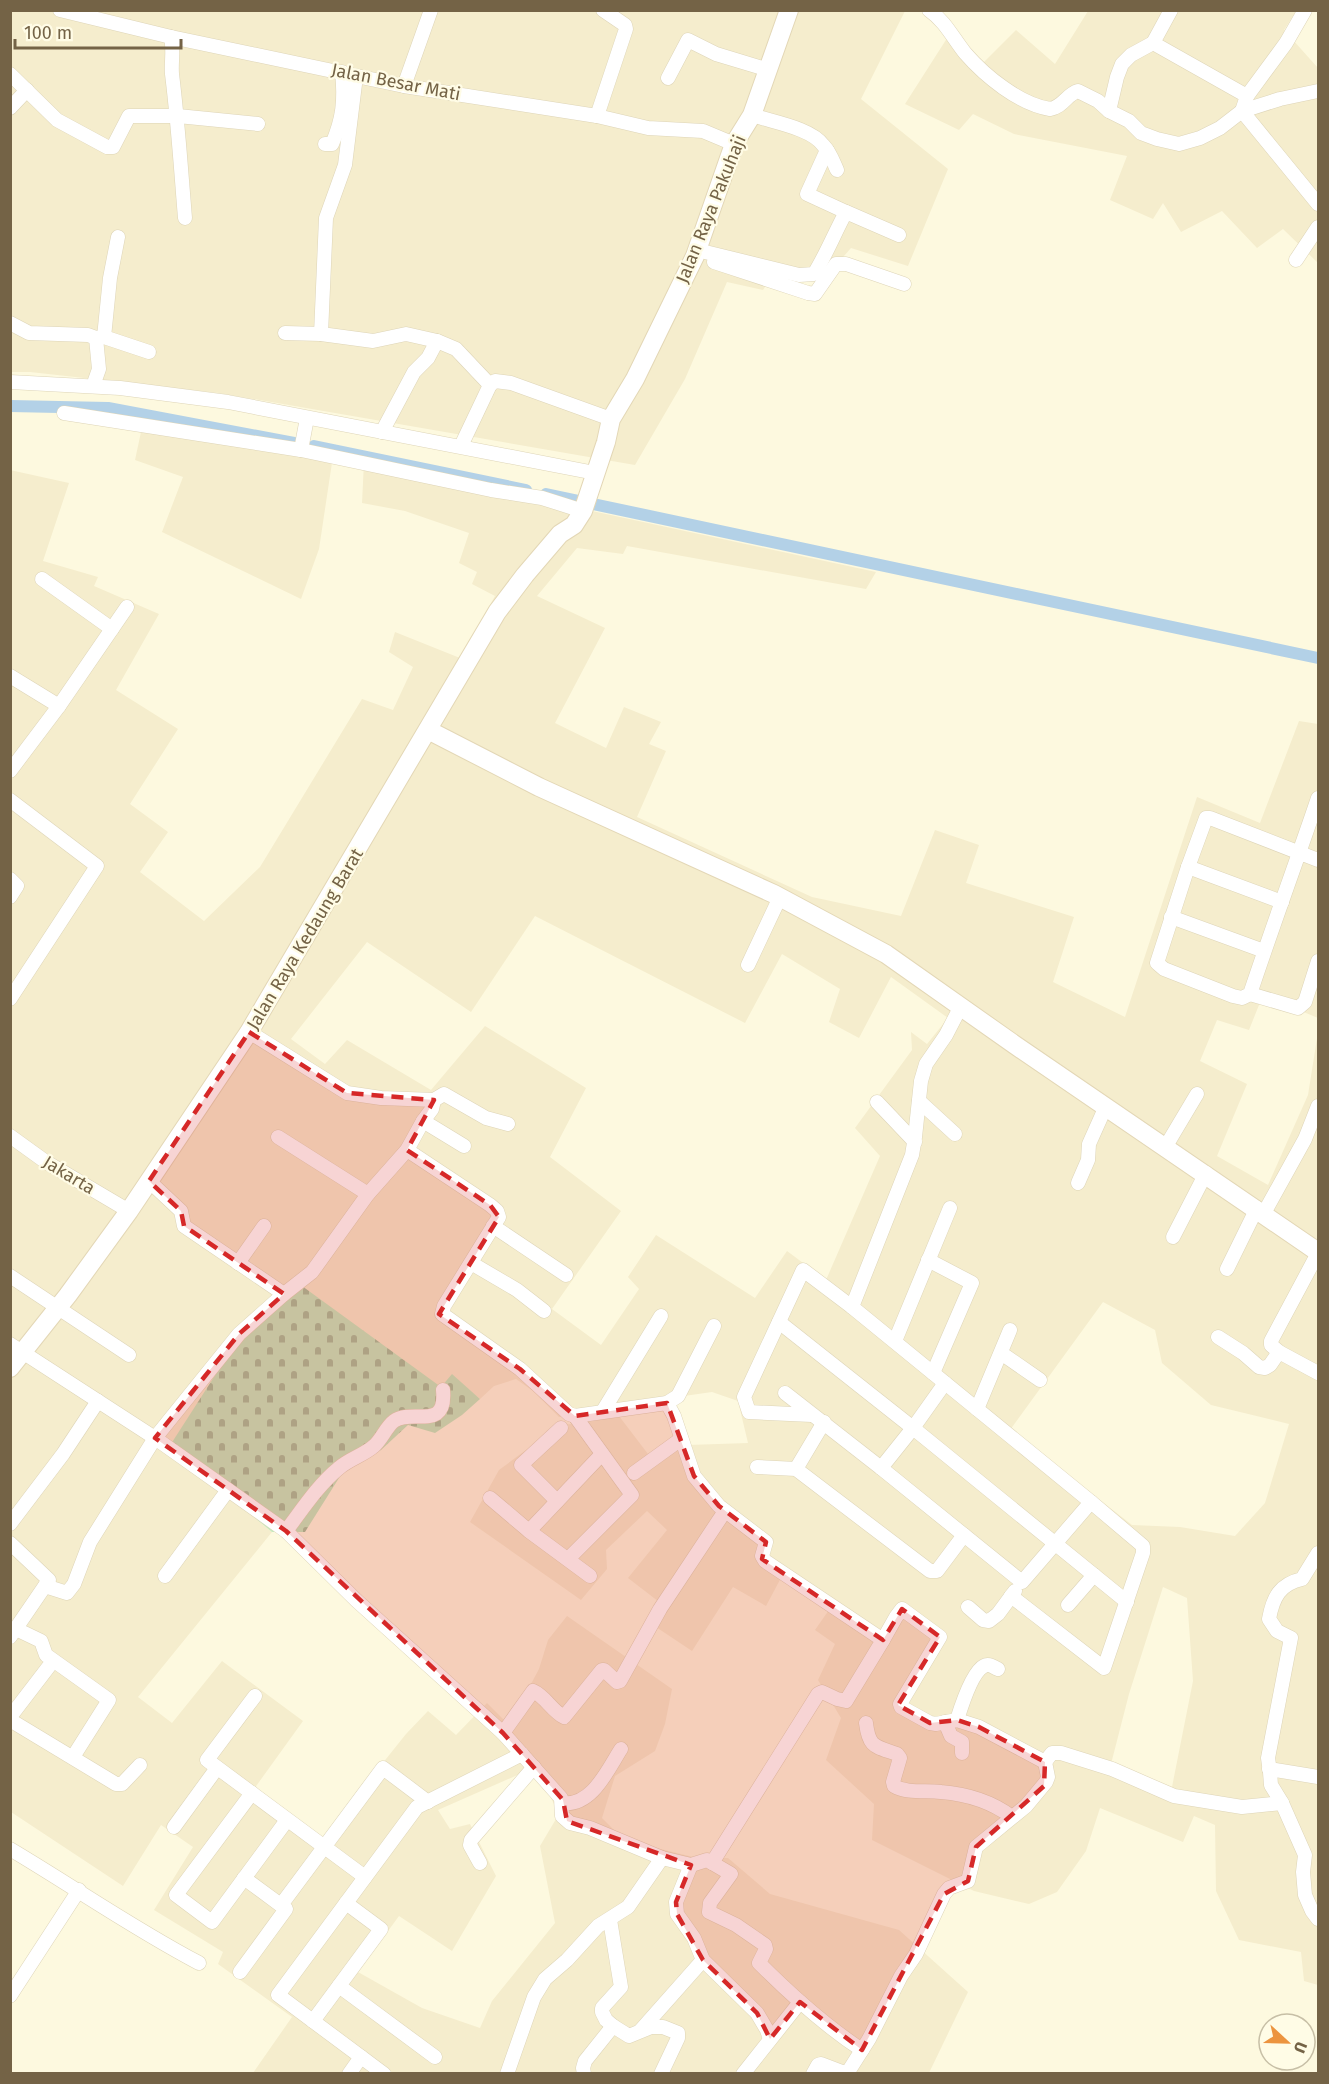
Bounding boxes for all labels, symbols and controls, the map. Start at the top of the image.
scale bar [15,12,182,50]
text: 100 m [24,22,72,44]
street label: Jalan Besar Mati [329,59,463,105]
street label: Jalan Raya Pakuhaji [671,132,751,286]
street label: Jalan Raya Kedaung Barat [242,844,368,1034]
street label: Jakarta [39,1151,99,1199]
north arrow [1257,2012,1317,2072]
text: U [1290,2039,1311,2056]

